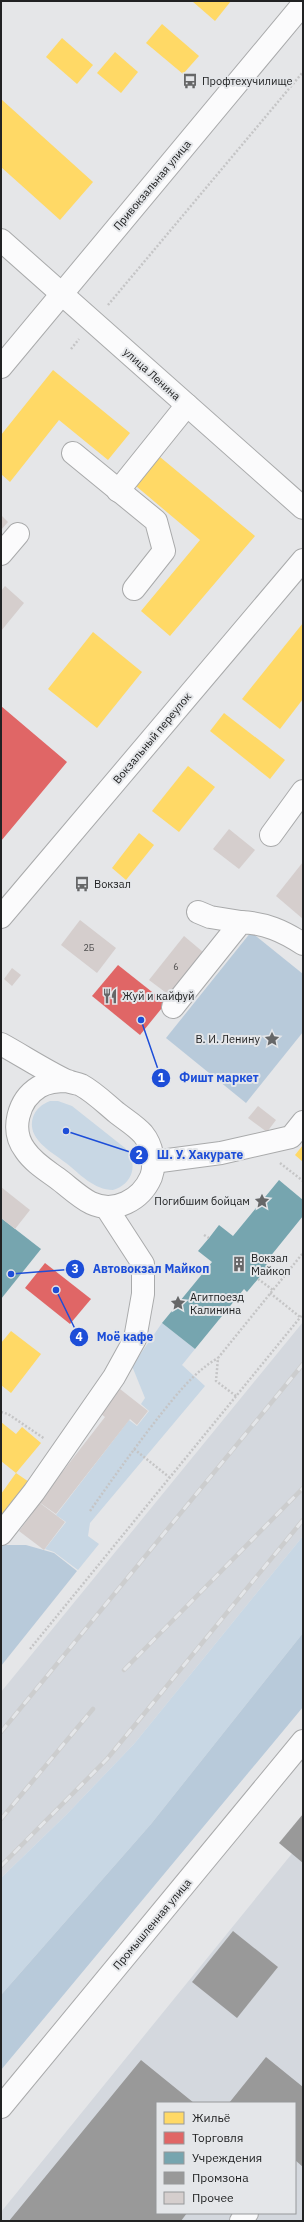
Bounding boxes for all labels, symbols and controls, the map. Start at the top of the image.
bus stop icon: Профтехучилище [181,72,199,90]
place label: Профтехучилище [202,74,293,88]
street label: Привокзальная улица [110,137,194,233]
street label: улица Ленина [121,345,183,403]
street label: Вокзальный переулок [110,690,194,786]
bus stop icon: Вокзал [73,875,91,893]
place label: Вокзал [94,877,131,891]
house number: 2Б [83,942,95,953]
house number: 6 [173,961,179,972]
restaurant icon: Жуй и кайфуй [101,987,119,1005]
place label: Жуй и кайфуй [122,989,195,1003]
place icon: В. И. Ленину [263,1030,281,1048]
place label: В. И. Ленину [196,1032,261,1046]
callout: Фишт маркет [151,1066,267,1090]
text: 1 [157,1070,165,1085]
text: Фишт маркет [179,1070,259,1085]
callout: Ш. У. Хакурате [129,1143,251,1167]
text: 2 [135,1147,143,1162]
text: Ш. У. Хакурате [157,1147,243,1162]
place icon: Погибшим бойцам [253,1192,271,1210]
place label: Погибшим бойцам [154,1194,250,1208]
place label: Вокзал Майкоп [251,1251,291,1278]
building icon: Вокзал Майкоп [230,1255,248,1273]
callout: Автовокзал Майкоп [65,1257,218,1281]
text: 3 [71,1261,79,1276]
text: Автовокзал Майкоп [93,1261,209,1276]
place label: Агитпоезд Калинина [190,1290,245,1317]
place icon: Агитпоезд Калинина [169,1294,187,1312]
callout: Моё кафе [69,1325,161,1349]
text: 4 [75,1329,83,1344]
text: Моё кафе [97,1329,153,1344]
street label: Промышленная улица [110,1876,194,1972]
legend [156,2102,296,2214]
text: Жильё [192,2110,231,2125]
text: Торговля [192,2130,243,2145]
text: Учреждения [192,2150,262,2165]
text: Промзона [192,2170,249,2185]
text: Прочее [192,2190,234,2205]

